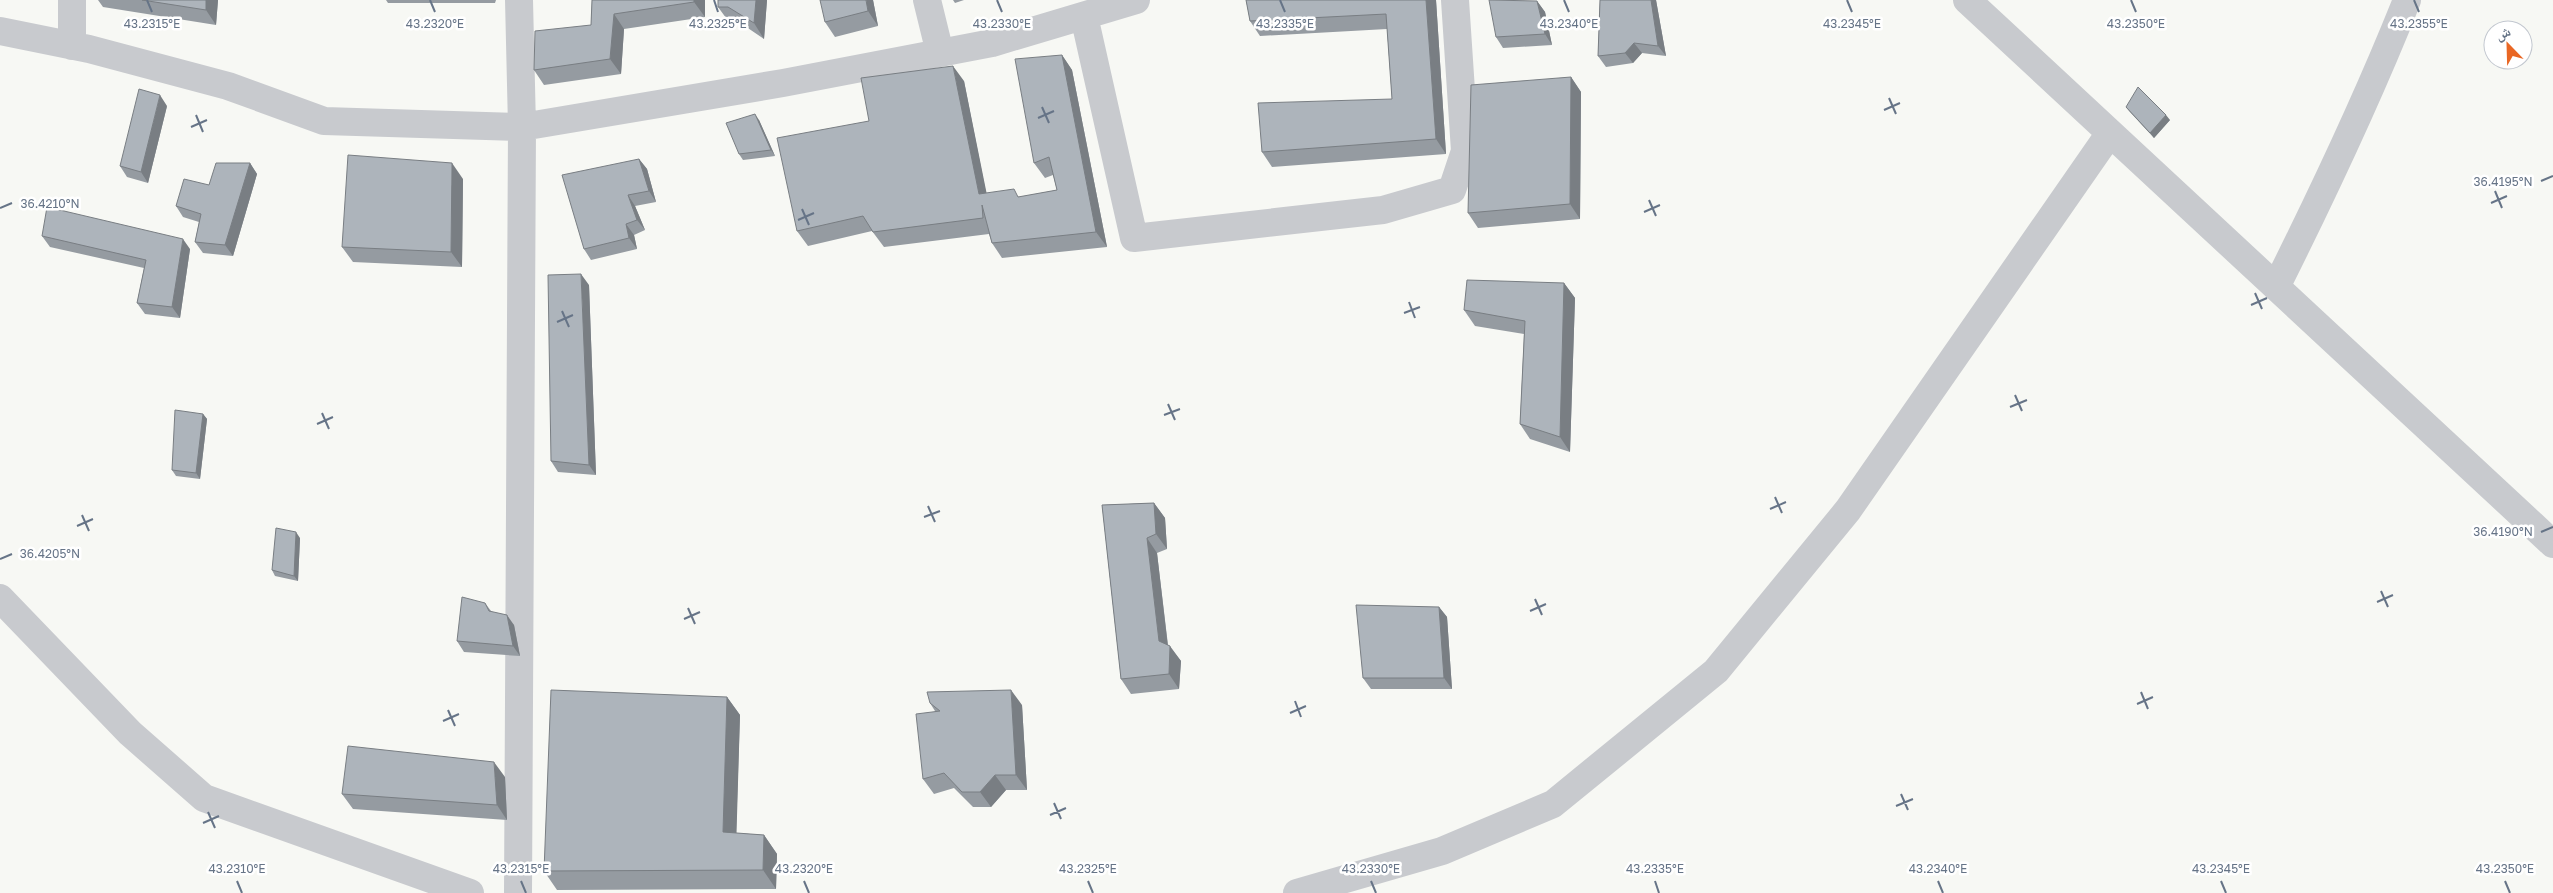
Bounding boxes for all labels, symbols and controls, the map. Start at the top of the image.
text: 43.2315°E [124,16,180,31]
text: 43.2320°E [406,16,464,31]
text: 43.2325°E [689,16,747,31]
text: 43.2330°E [973,16,1031,31]
text: 43.2335°E [1256,16,1314,31]
text: 43.2340°E [1540,16,1598,31]
text: 43.2345°E [1823,16,1881,31]
text: 43.2350°E [2107,16,2165,31]
text: 43.2355°E [2390,16,2448,31]
north arrow [2483,20,2533,70]
text: ش [2493,22,2513,44]
text: 36.4195°N [2473,174,2533,189]
text: 36.4210°N [20,196,80,211]
text: 36.4190°N [2473,524,2533,539]
text: 36.4205°N [20,546,80,561]
text: 43.2310°E [208,861,266,876]
text: 43.2315°E [493,861,549,876]
text: 43.2320°E [775,861,833,876]
text: 43.2325°E [1059,861,1117,876]
text: 43.2330°E [1342,861,1400,876]
text: 43.2335°E [1626,861,1684,876]
text: 43.2340°E [1909,861,1967,876]
text: 43.2345°E [2192,861,2250,876]
text: 43.2350°E [2476,861,2534,876]

